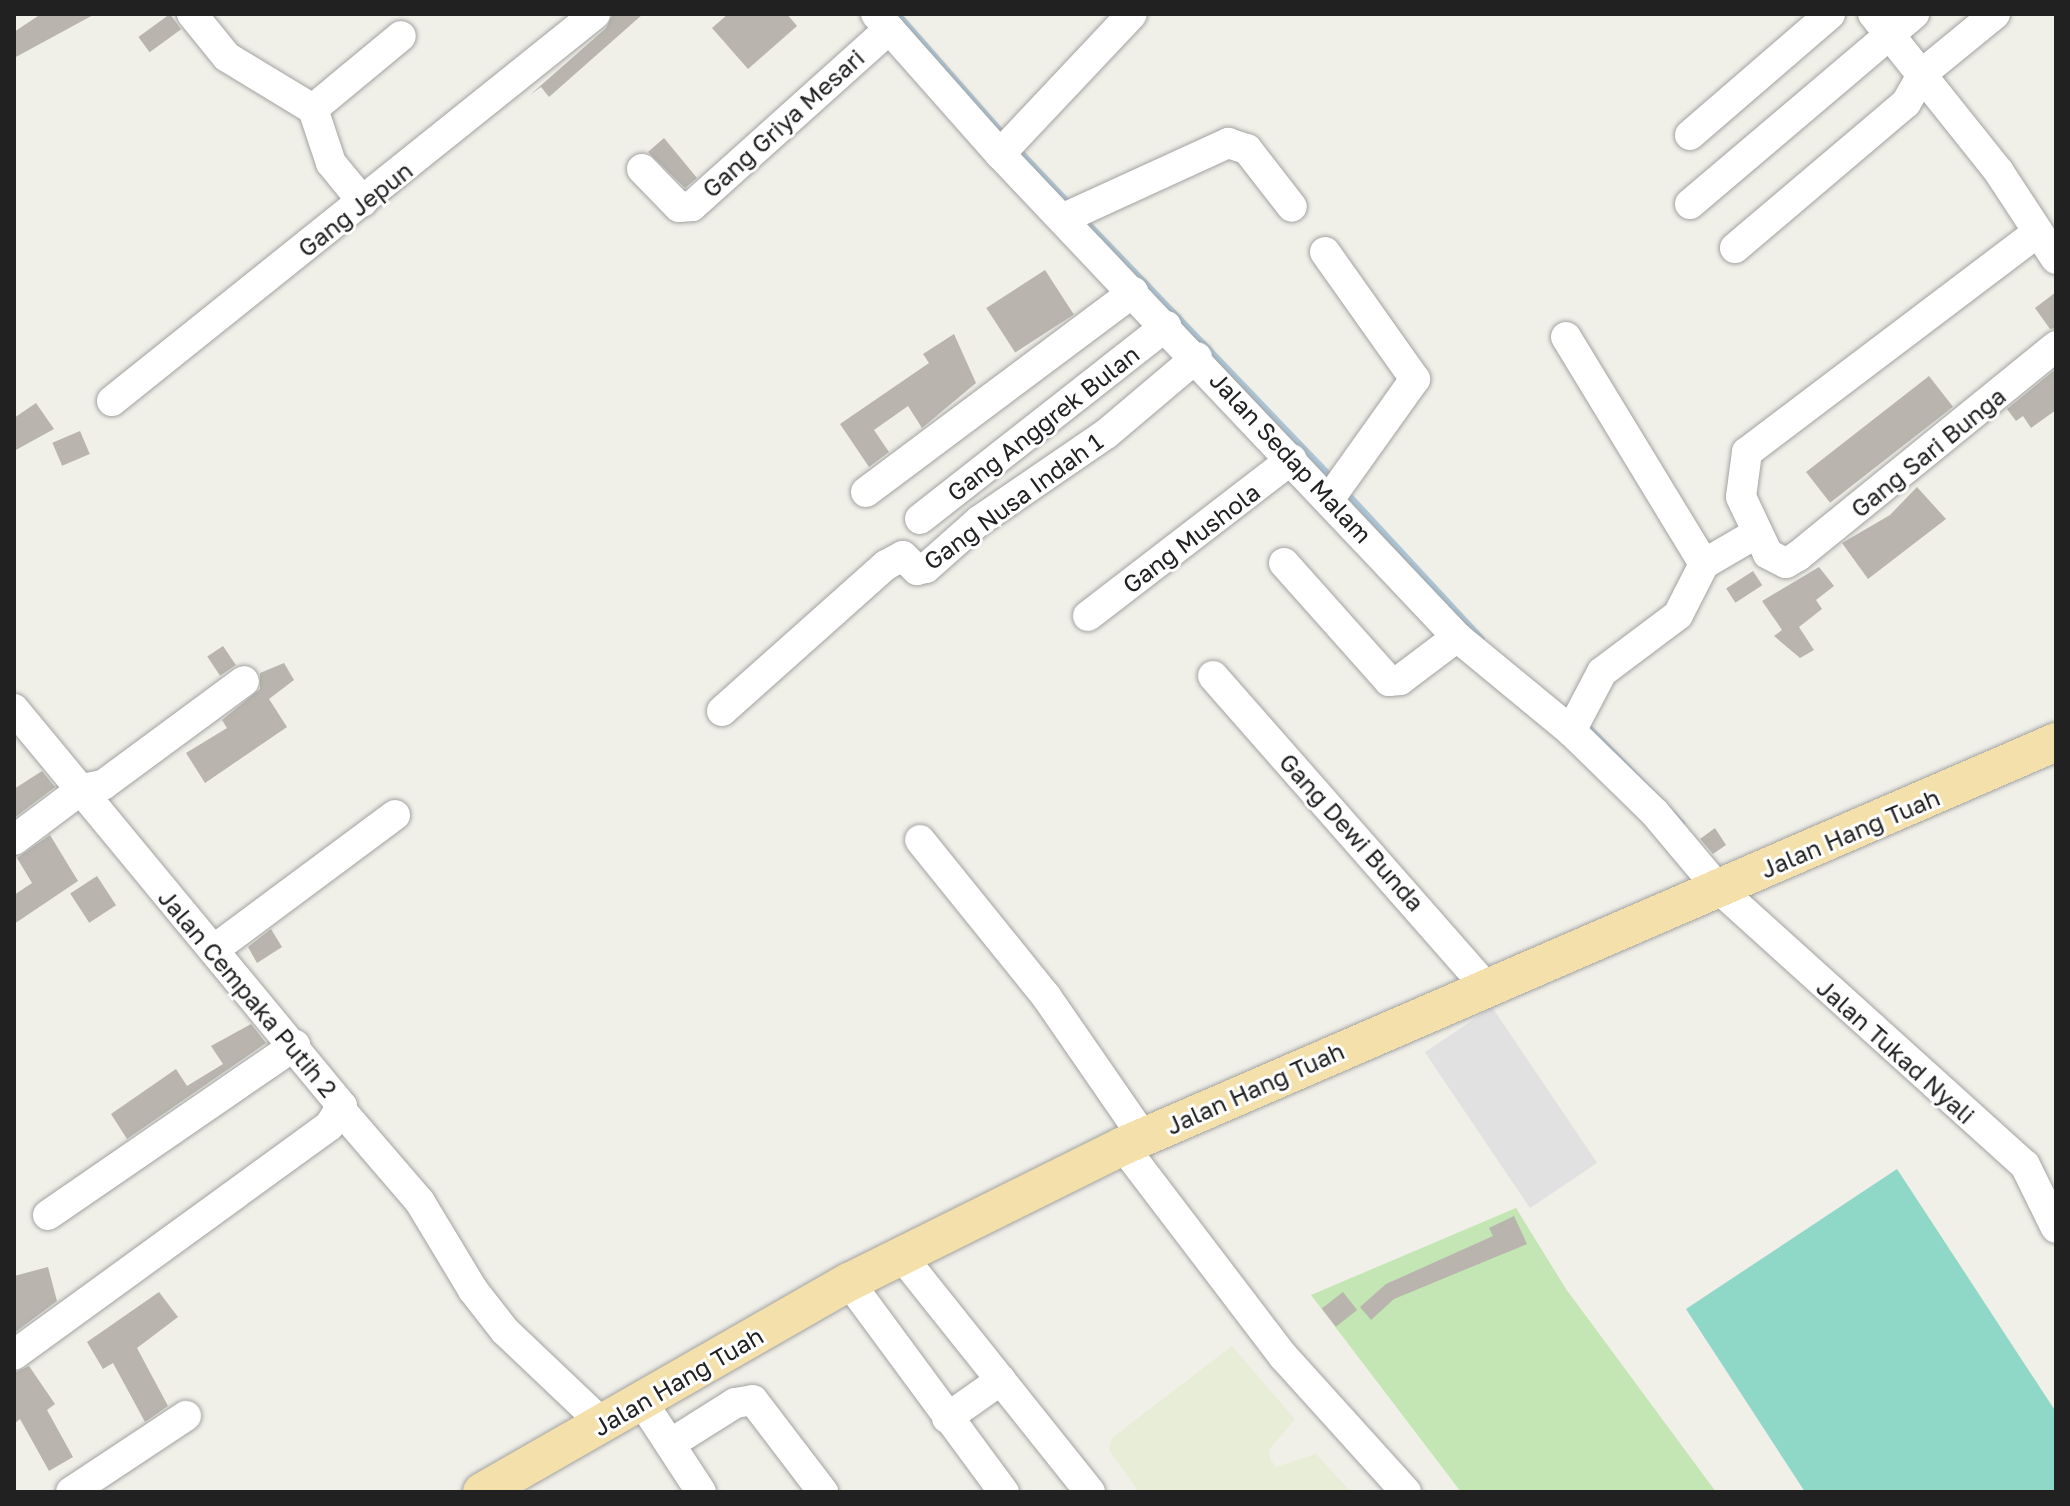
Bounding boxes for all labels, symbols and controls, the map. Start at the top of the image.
street label: Gang Griya Mesari [696,43,870,203]
street label: Gang Jepun [292,155,418,263]
street label: Gang Anggrek Bulan [941,339,1145,507]
street label: Jalan Sedap Malam [1204,365,1378,549]
street label: Gang Sari Bunga [1845,381,2011,523]
street label: Gang Nusa Indah 1 [918,426,1108,576]
street label: Gang Mushola [1117,477,1265,599]
street label: Gang Dewi Bunda [1274,747,1430,917]
street label: Jalan Hang Tuah [1756,782,1944,884]
street label: Jalan Cempaka Putih 2 [153,883,343,1103]
street label: Jalan Tukad Nyali [1811,973,1981,1129]
street label: Jalan Hang Tuah [1162,1036,1348,1140]
street label: Jalan Hang Tuah [588,1321,768,1441]

